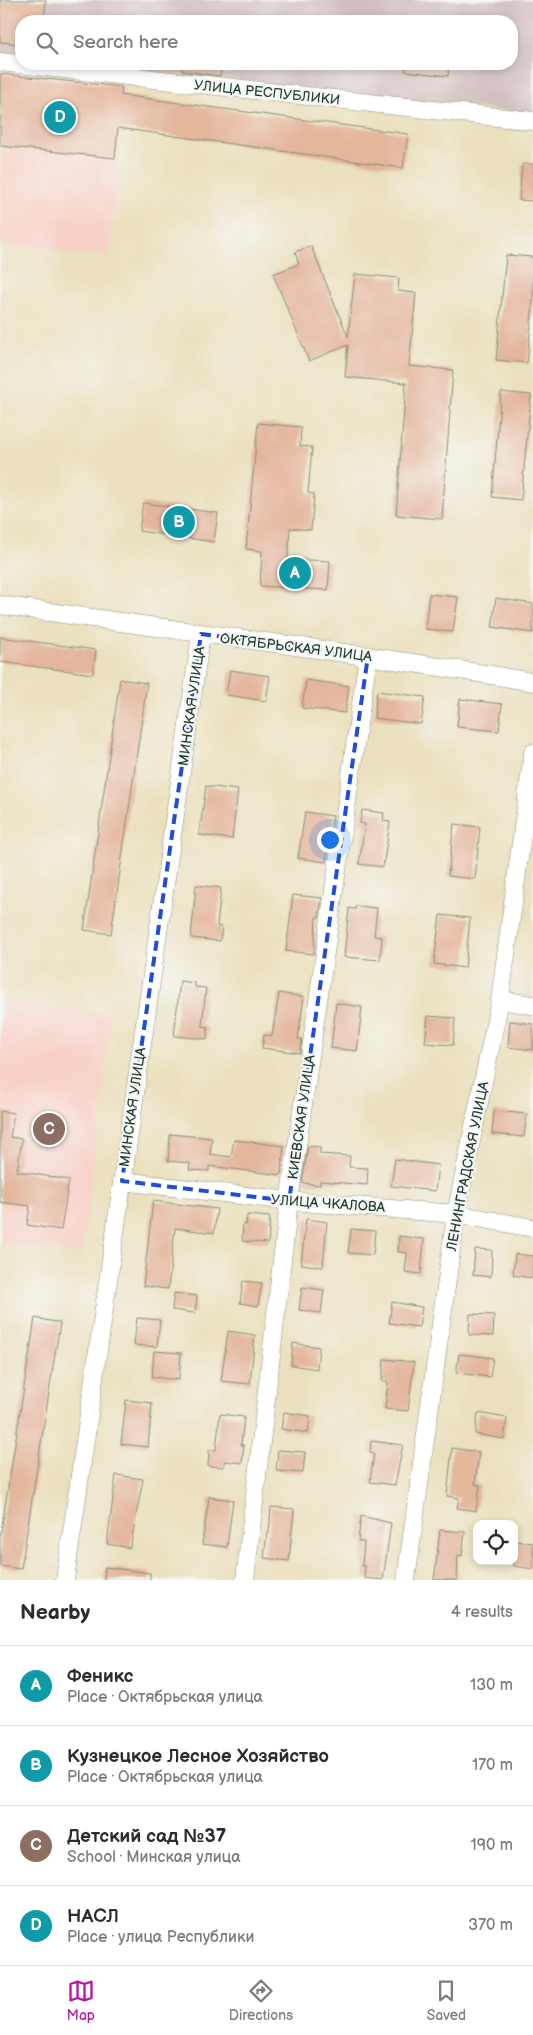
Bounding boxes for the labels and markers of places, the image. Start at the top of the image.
pin: D [44,98,76,136]
pin: B [163,503,195,541]
pin: A [279,554,311,592]
pin: C [33,1110,65,1148]

